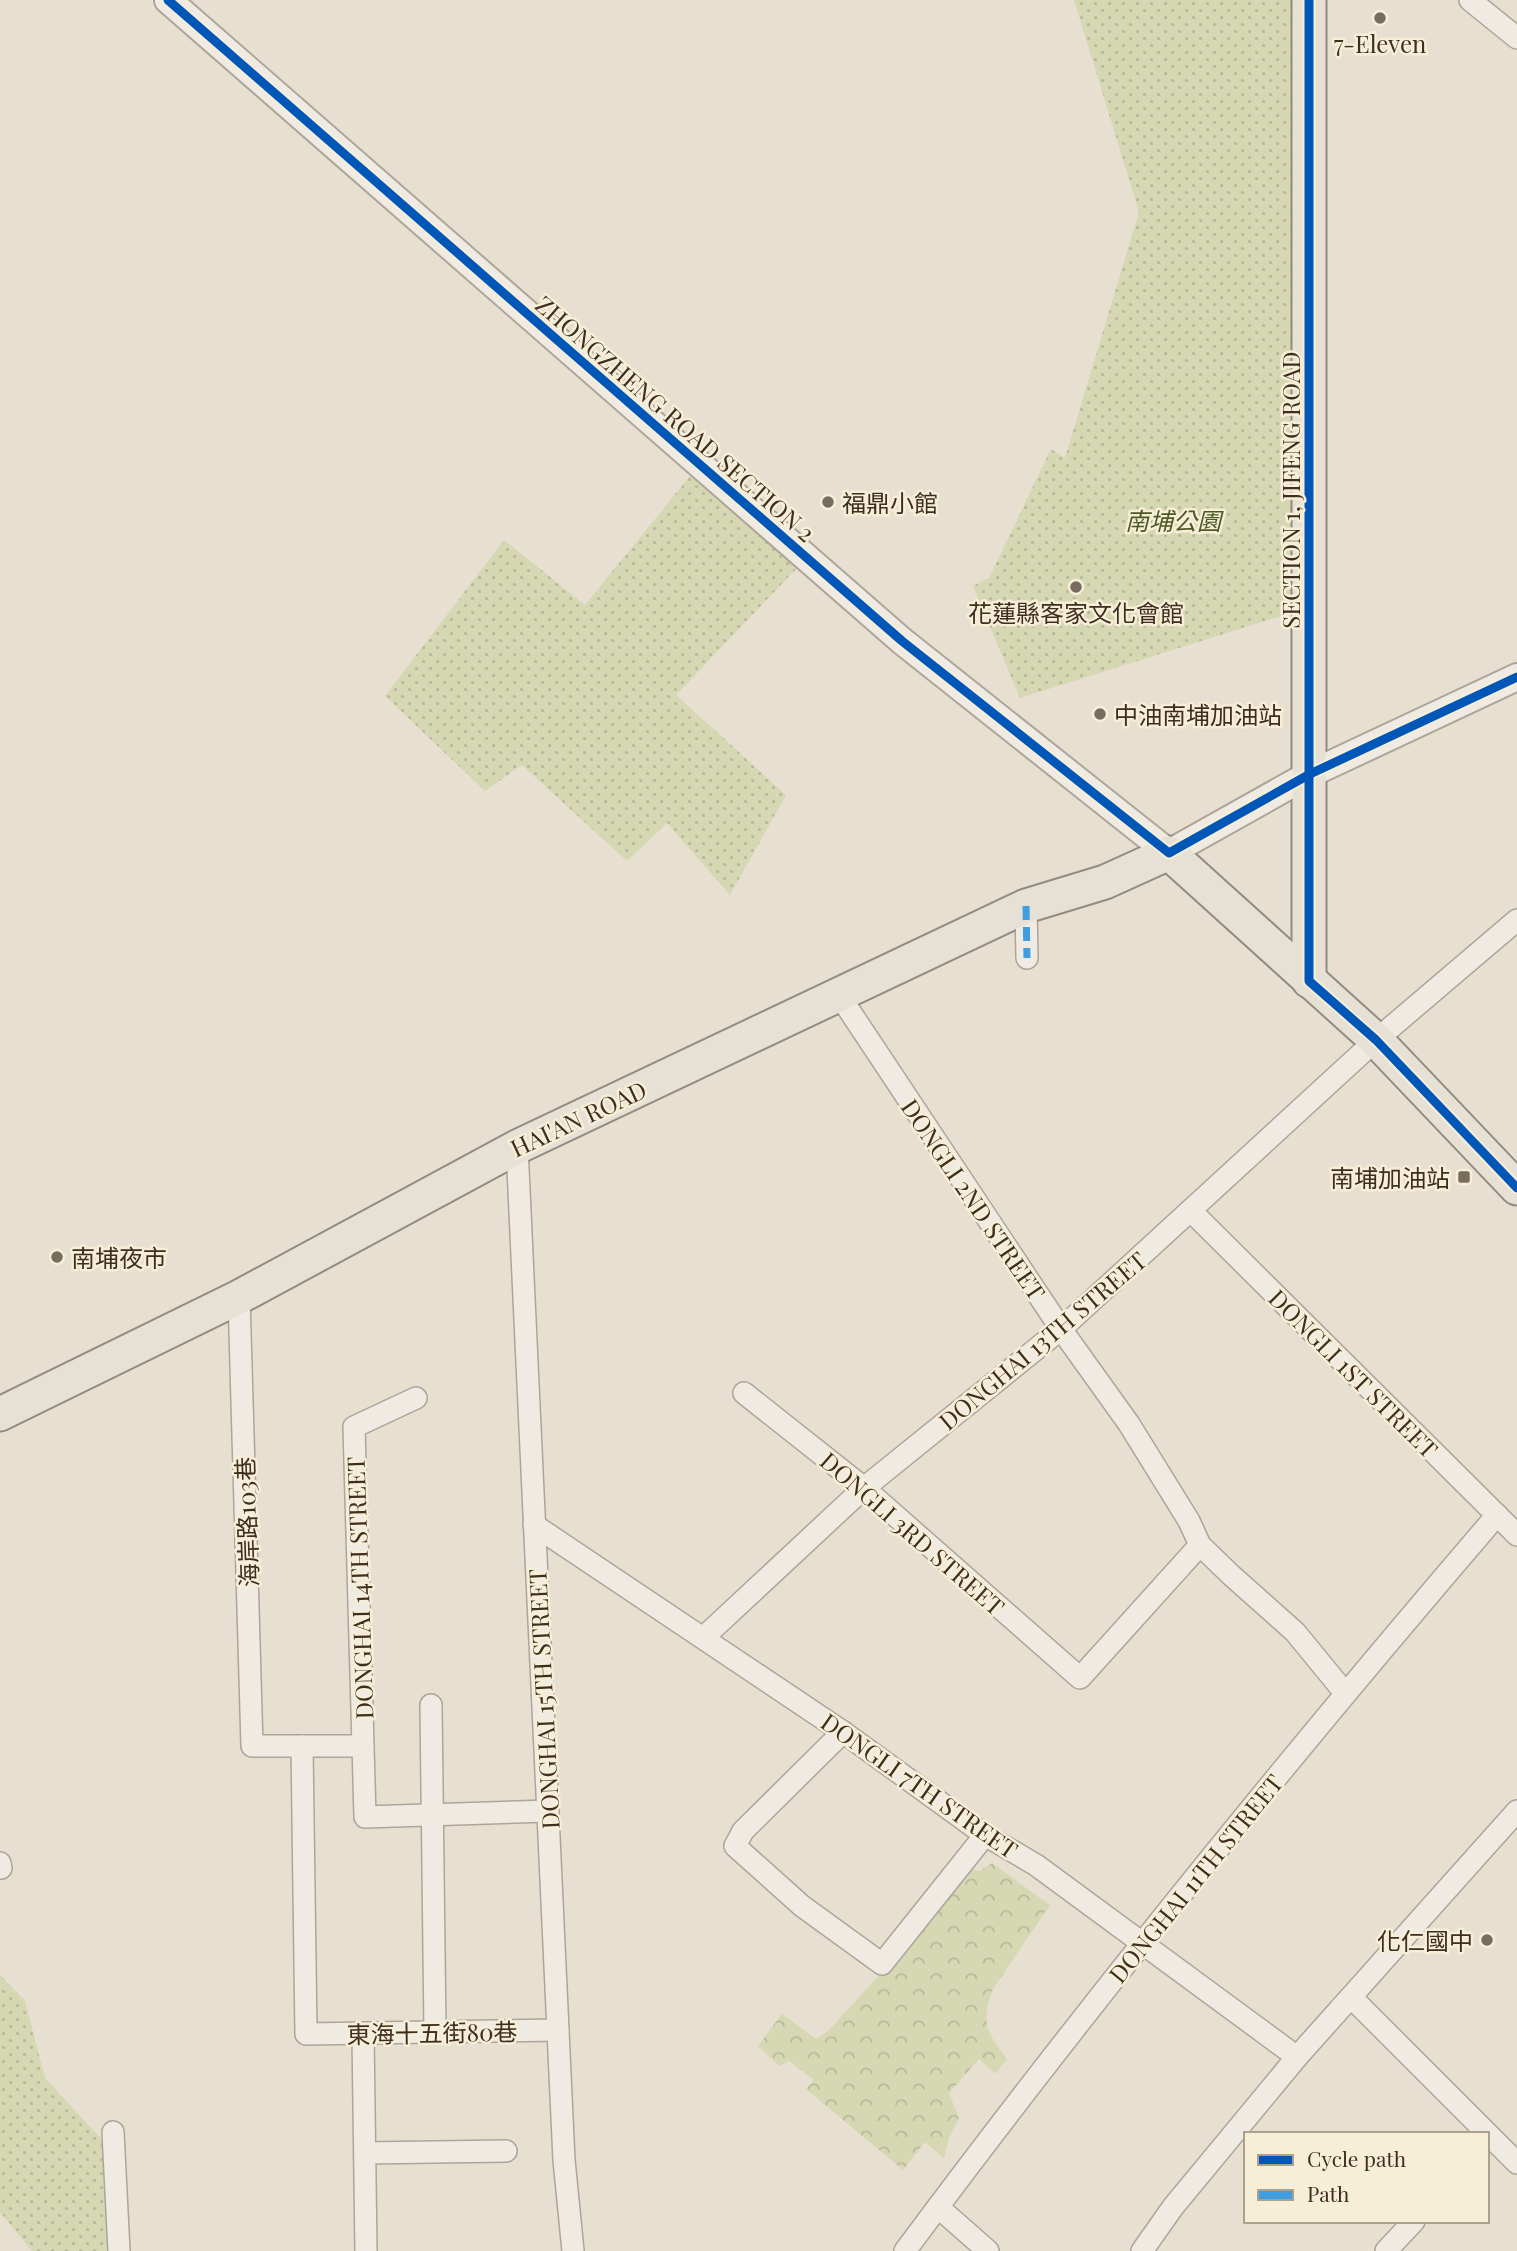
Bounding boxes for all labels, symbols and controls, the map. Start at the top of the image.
marker: 7-Eleven [1372,10,1388,26]
place label: 7-Eleven [1334,27,1426,59]
street label: ZHONGZHENG ROAD SECTION 2 [530,288,822,548]
street label: SECTION 1, JIFENG ROAD [1274,351,1306,629]
place label: 福鼎小館 [842,486,938,518]
marker: 福鼎小館 [820,494,836,510]
park label: 南埔公園 [1125,504,1224,536]
marker: 花蓮縣客家文化會館 [1068,579,1084,595]
place label: 花蓮縣客家文化會館 [968,596,1184,628]
place label: 中油南埔加油站 [1114,698,1282,730]
marker: 中油南埔加油站 [1092,706,1108,722]
street label: HAI'AN ROAD [505,1072,651,1164]
street label: DONGLI 2ND STREET [895,1092,1053,1306]
place label: 南埔加油站 [1330,1161,1450,1193]
marker: 南埔加油站 [1456,1169,1472,1185]
place label: 南埔夜市 [71,1241,167,1273]
street label: DONGHAI 13TH STREET [932,1244,1152,1436]
marker: 南埔夜市 [49,1249,65,1265]
street label: DONGLI 1ST STREET [1263,1282,1445,1464]
street label: DONGLI 3RD STREET [814,1444,1012,1622]
street label: 海岸路103巷 [228,1456,264,1588]
street label: DONGHAI 14TH STREET [338,1456,380,1720]
street label: DONGHAI 15TH STREET [520,1568,566,1830]
street label: DONGLI 7TH STREET [815,1705,1025,1865]
street label: DONGHAI 11TH STREET [1101,1767,1289,1989]
place label: 化仁國中 [1377,1924,1473,1956]
marker: 化仁國中 [1479,1932,1495,1948]
street label: 東海十五街80巷 [346,2015,518,2049]
legend [1244,2132,1489,2223]
text: Cycle path [1307,2144,1407,2172]
text: Path [1307,2179,1350,2207]

